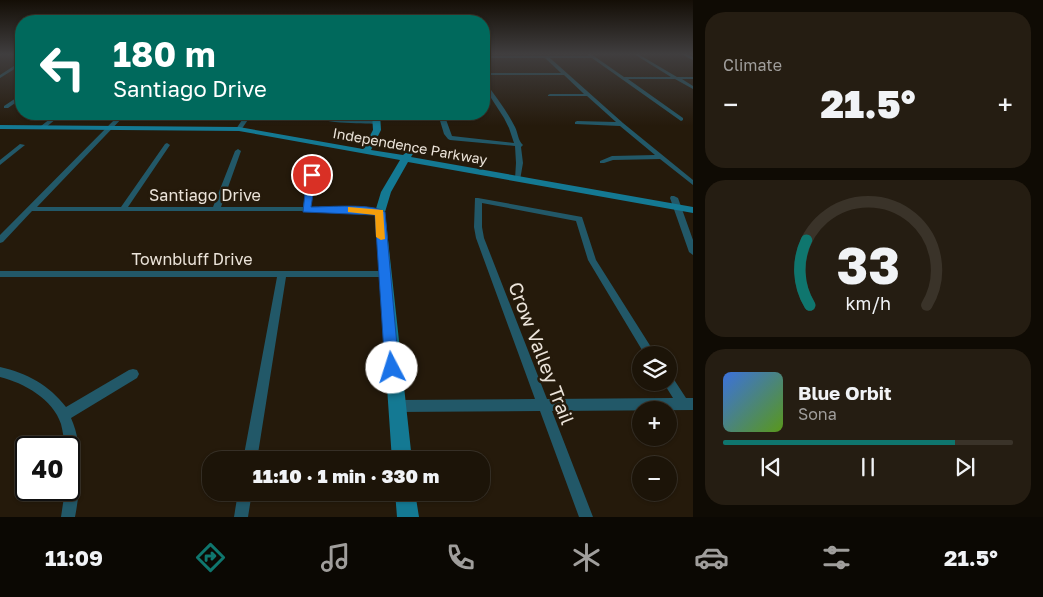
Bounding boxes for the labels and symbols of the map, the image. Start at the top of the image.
street label: Independence Parkway [331,124,489,168]
pin [291,154,333,196]
street label: Santiago Drive [149,185,261,205]
street label: Townbluff Drive [132,249,252,269]
street label: Crow Valley Trail [504,278,580,428]
position arrow [365,341,417,393]
speed limit sign: 40 [15,436,80,501]

